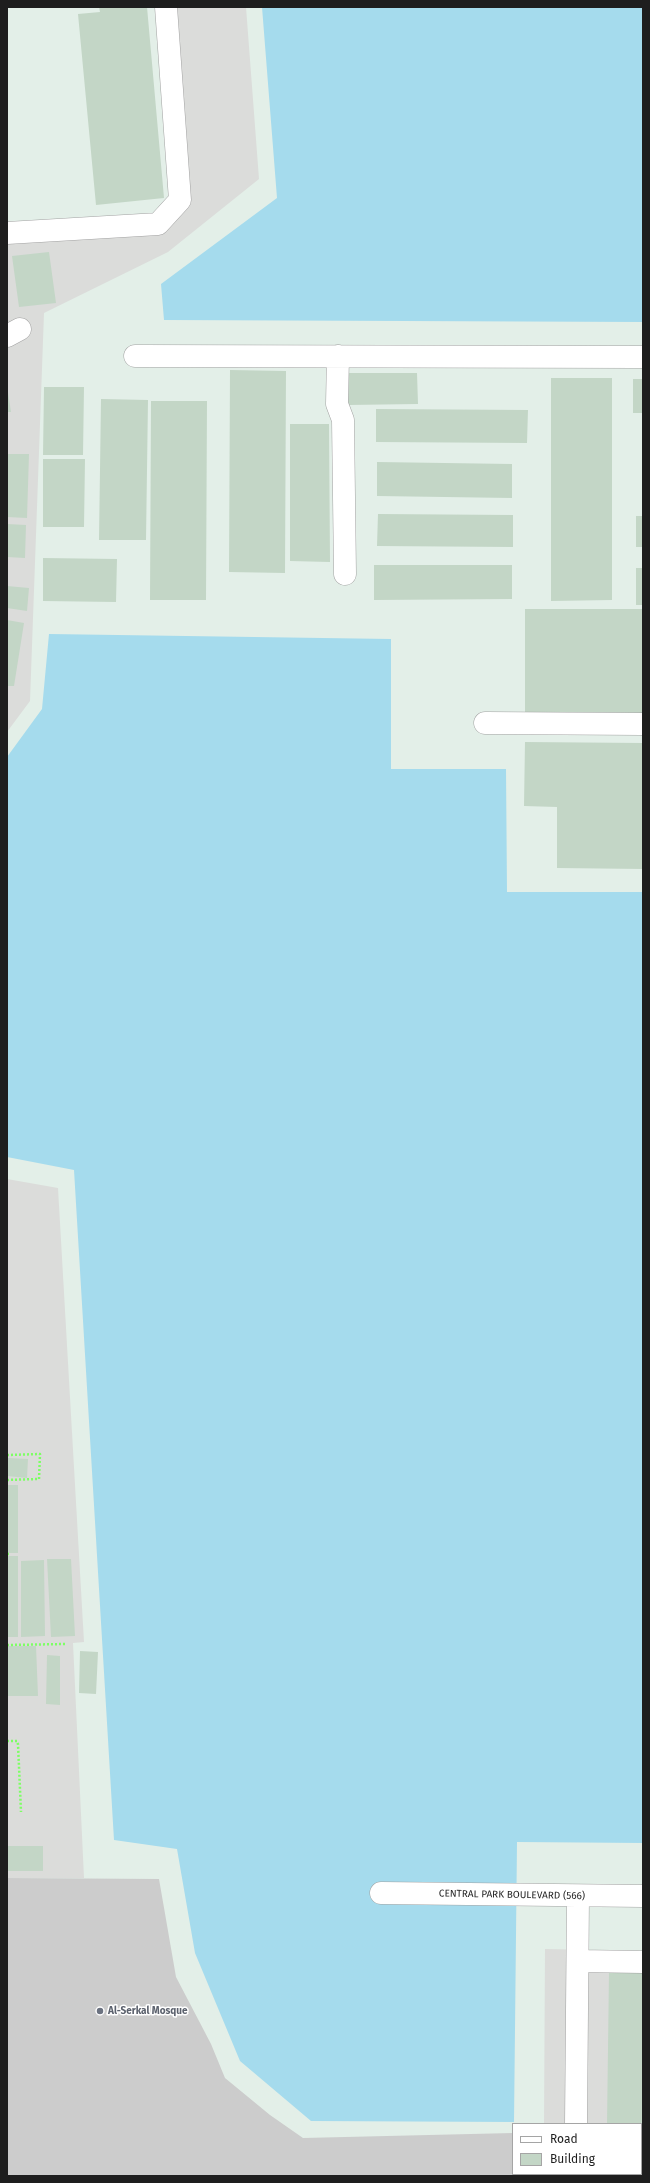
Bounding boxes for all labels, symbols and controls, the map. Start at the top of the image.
street label: CENTRAL PARK BOULEVARD (566) [439,1888,585,1902]
place label: Al-Serkal Mosque [108,2005,188,2017]
marker: Al-Serkal Mosque [95,2006,105,2016]
legend [512,2123,642,2175]
text: Road [550,2132,578,2146]
text: Building [550,2152,595,2166]

